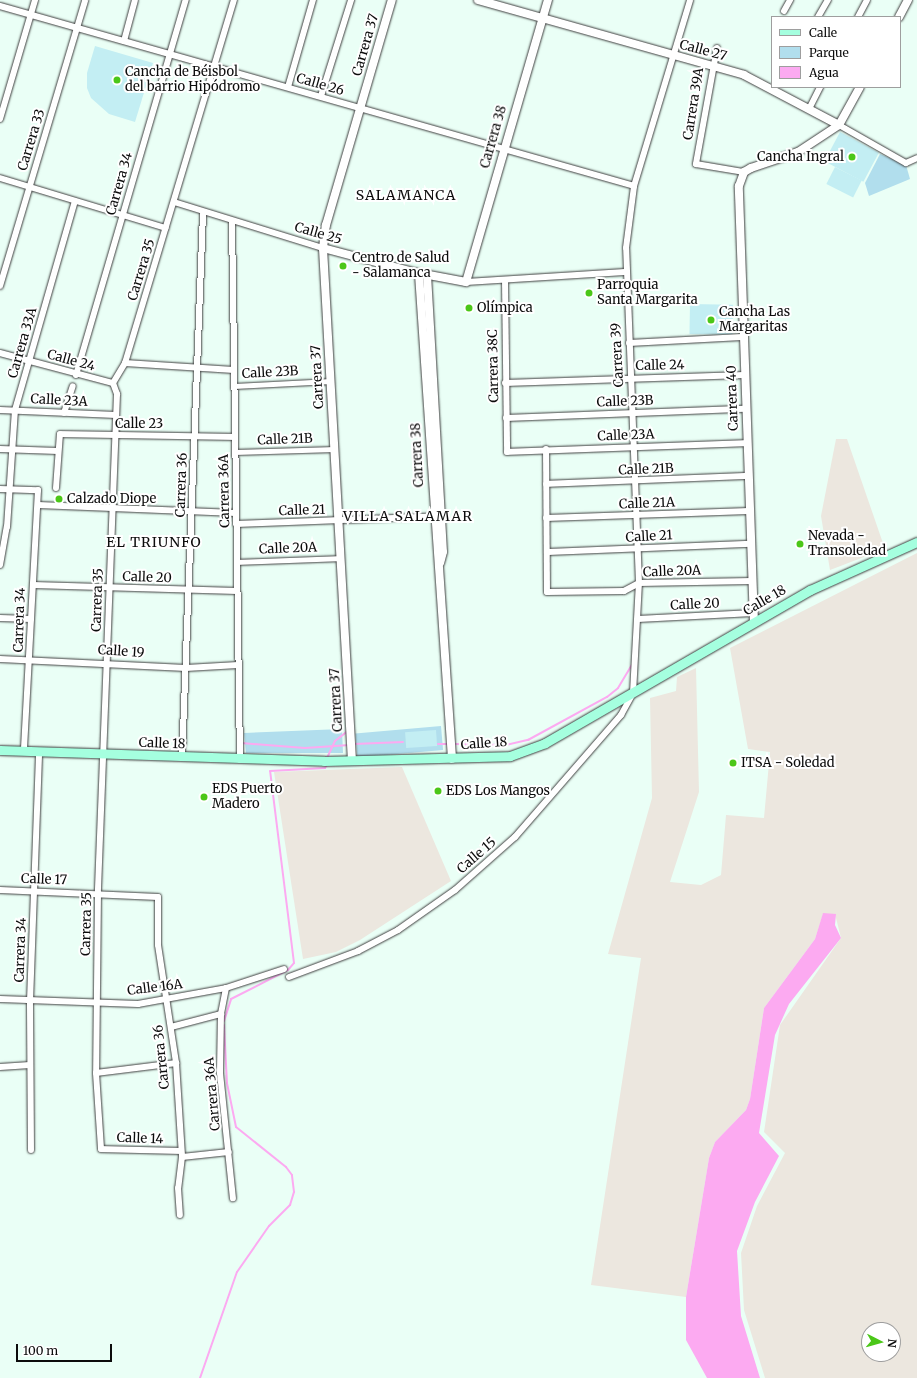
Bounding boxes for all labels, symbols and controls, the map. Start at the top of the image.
street label: Carrera 37 [350,12,382,78]
legend [771,16,901,88]
text: Calle [809,25,837,40]
street label: Calle 27 [678,37,728,65]
text: Parque [809,45,849,60]
place label: Cancha de Béisbol del barrio Hipódromo [125,65,260,96]
text: Agua [809,65,839,80]
street label: Carrera 39A [681,67,707,141]
street label: Calle 26 [294,71,346,99]
marker: Cancha de Béisbol del barrio Hipódromo [112,75,122,85]
street label: Carrera 38 [478,104,510,170]
street label: Carrera 33 [15,107,49,173]
place label: Cancha Ingral [757,149,844,165]
street label: Carrera 34 [104,151,136,217]
marker: Cancha Ingral [847,152,857,162]
district label: SALAMANCA [356,187,456,203]
street label: Calle 25 [293,220,343,248]
street label: Carrera 35 [125,237,159,303]
place label: Centro de Salud - Salamanca [352,251,449,282]
marker: Centro de Salud - Salamanca [337,260,349,272]
place label: Parroquia Santa Margarita [597,278,698,309]
marker: Parroquia Santa Margarita [584,288,594,298]
place label: Olímpica [477,300,533,316]
marker: Olímpica [464,303,474,313]
place label: Cancha Las Margaritas [719,305,790,336]
street label: Carrera 33A [5,306,41,380]
marker: Cancha Las Margaritas [706,315,716,325]
street label: Carrera 39 [609,322,627,388]
street label: Carrera 38C [486,329,502,403]
street label: Carrera 37 [309,345,327,409]
street label: Calle 24 [45,347,97,375]
street label: Calle 24 [635,358,685,374]
street label: Calle 23B [241,364,299,382]
street label: Carrera 40 [724,365,742,431]
street label: Calle 23A [30,392,88,410]
street label: Calle 23B [596,393,654,411]
street label: Calle 23 [115,416,163,432]
street label: Carrera 38 [409,422,427,488]
street label: Calle 23A [597,427,655,445]
street label: Calle 21B [257,431,313,449]
street label: Carrera 36 [173,452,191,518]
street label: Carrera 36A [217,454,233,528]
street label: Calle 21B [618,461,674,479]
place label: Calzado Diope [67,491,156,507]
marker: Calzado Diope [54,494,64,504]
street label: Calle 21A [619,495,675,513]
street label: Calle 21 [278,502,326,520]
district label: VILLA SALAMAR [343,508,473,524]
street label: Calle 21 [625,528,673,546]
place label: Nevada - Transoledad [808,529,886,560]
district label: EL TRIUNFO [106,534,202,550]
marker: Nevada - Transoledad [795,539,805,549]
street label: Calle 20A [259,540,317,558]
street label: Calle 20A [643,563,701,581]
street label: Carrera 35 [89,568,107,632]
street label: Calle 20 [122,569,172,587]
street label: Calle 18 [741,583,789,619]
street label: Carrera 34 [11,587,29,653]
street label: Calle 20 [670,596,720,614]
street label: Calle 19 [97,643,145,661]
street label: Carrera 37 [328,668,346,732]
street label: Calle 18 [138,735,186,753]
street label: Calle 18 [460,735,508,753]
place label: ITSA - Soledad [741,755,835,771]
marker: ITSA - Soledad [728,758,738,768]
place label: EDS Puerto Madero [212,782,282,813]
place label: EDS Los Mangos [446,783,550,799]
marker: EDS Los Mangos [433,786,443,796]
marker: EDS Puerto Madero [199,792,209,802]
street label: Calle 15 [454,835,500,877]
street label: Calle 17 [21,871,67,889]
street label: Carrera 35 [79,892,95,956]
street label: Carrera 34 [12,917,30,983]
street label: Calle 16A [126,977,184,999]
street label: Carrera 36 [151,1024,173,1090]
street label: Carrera 36A [202,1057,224,1131]
street label: Calle 14 [116,1130,164,1148]
north arrow [861,1322,901,1362]
scale bar [18,1336,114,1362]
text: N [885,1338,899,1348]
text: 100 m [23,1343,58,1358]

